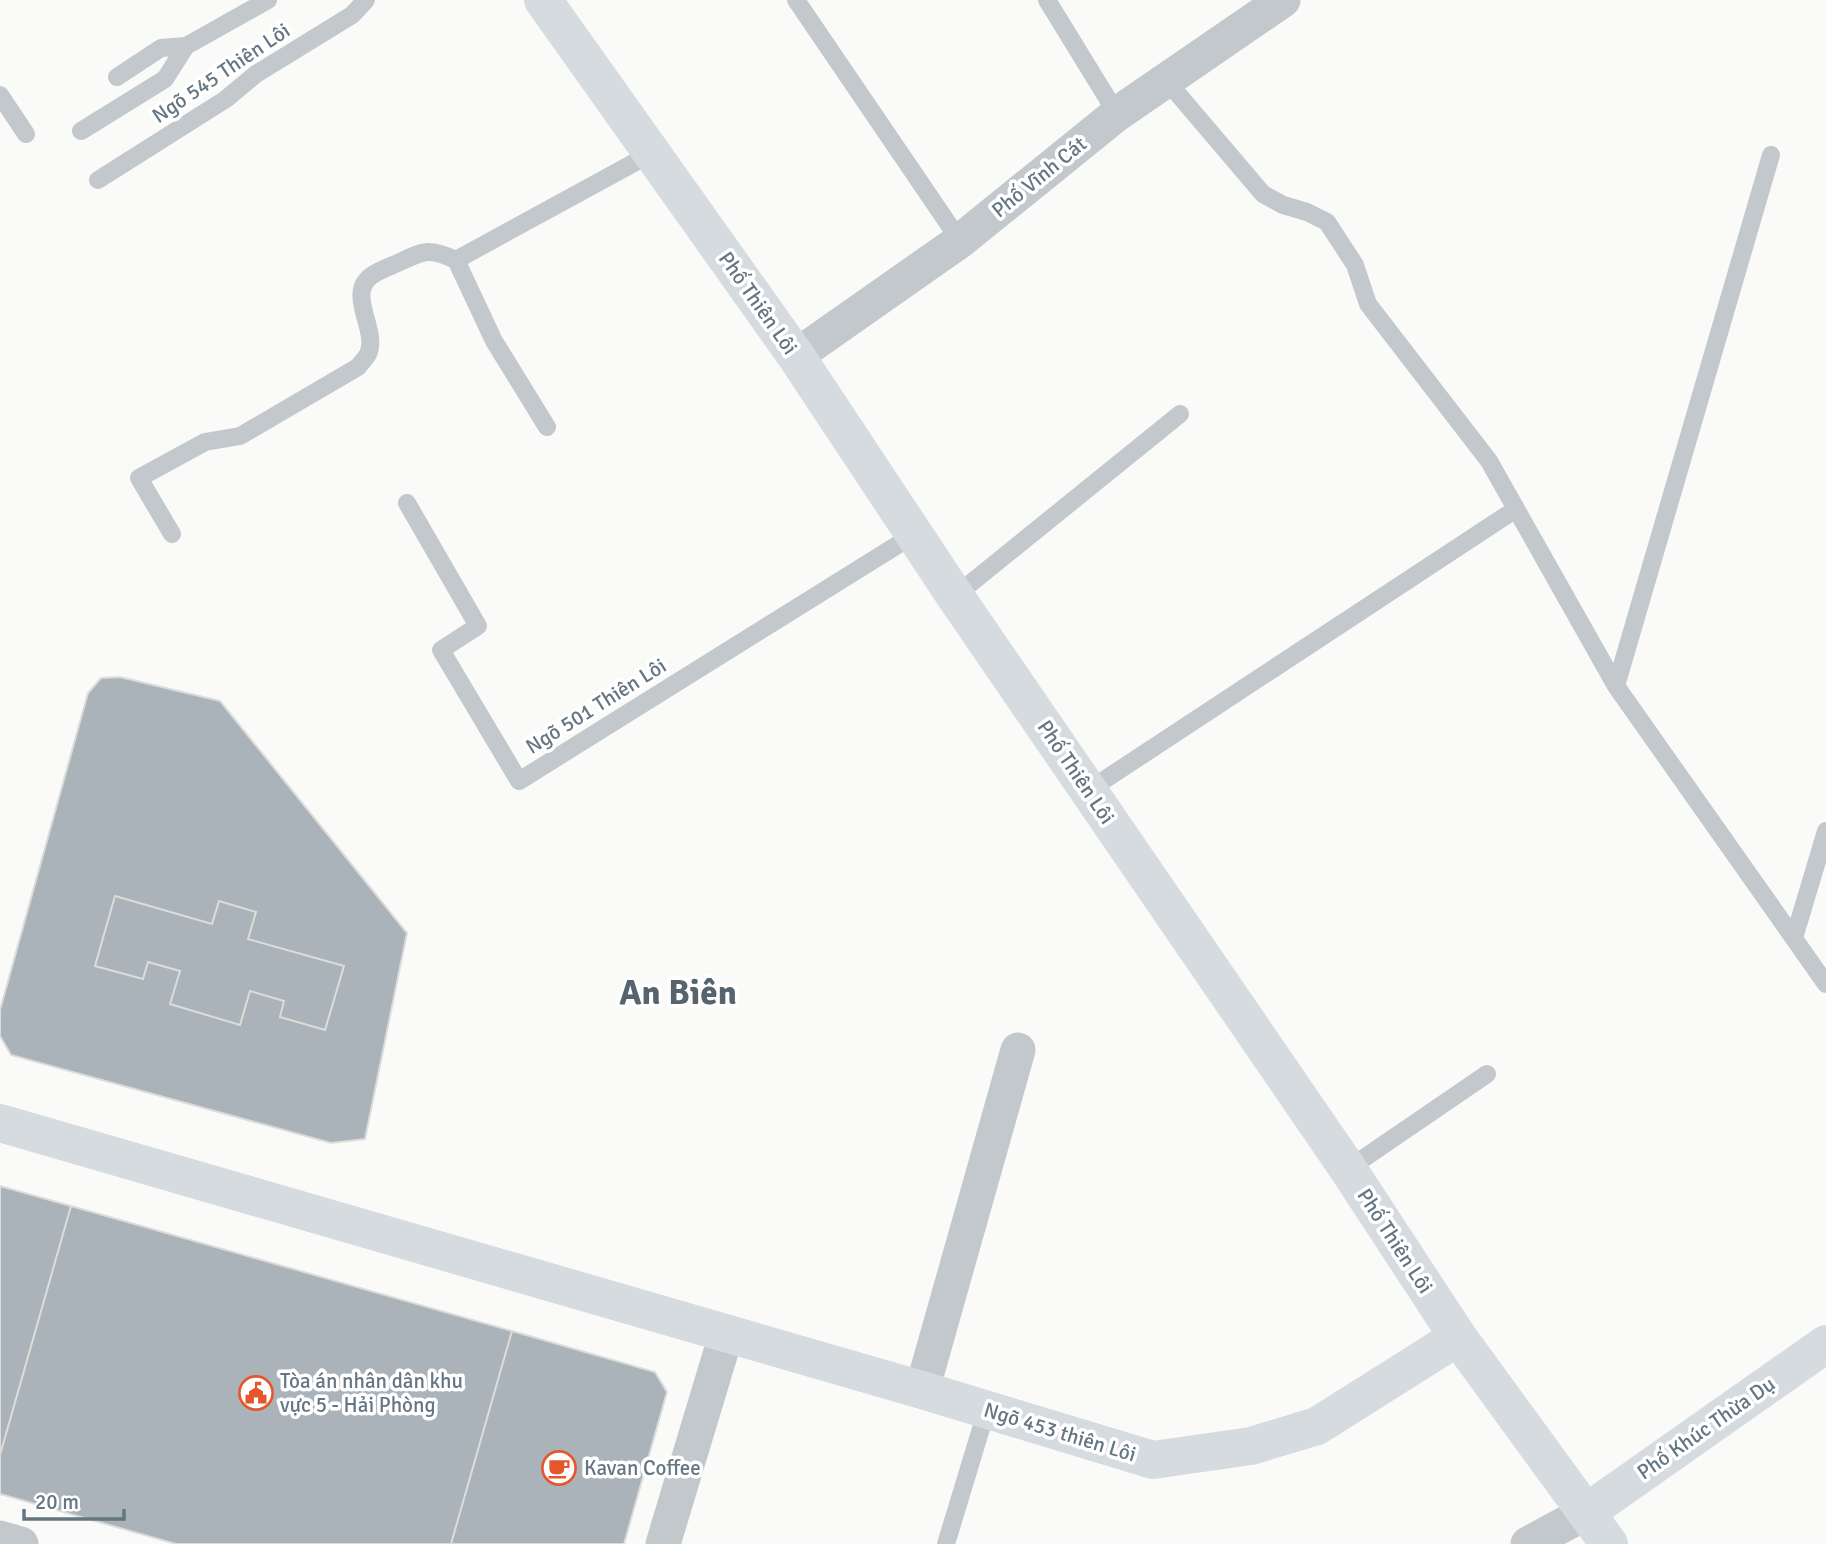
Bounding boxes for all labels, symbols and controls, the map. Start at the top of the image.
street label: Ngõ 545 Thiên Lôi [147,17,295,129]
street label: Phố Vĩnh Cát [986,131,1092,223]
street label: Phố Thiên Lôi [713,246,803,360]
street label: Ngõ 501 Thiên Lôi [521,652,671,760]
street label: Phố Thiên Lôi [1032,715,1120,829]
district label: An Biên [619,971,737,1014]
street label: Phố Thiên Lôi [1351,1184,1439,1298]
place label: Tòa án nhân dân khu vực 5 - Hải Phòng [280,1368,463,1418]
street label: Phố Khúc Thừa Dụ [1632,1371,1780,1485]
public building icon: Tòa án nhân dân khu vực 5 - Hải Phòng [237,1374,275,1412]
street label: Ngõ 453 thiên Lôi [981,1397,1139,1467]
cafe icon: Kavan Coffee [540,1449,578,1487]
place label: Kavan Coffee [584,1455,701,1481]
scale bar [24,1478,124,1522]
text: 20 m [35,1489,79,1515]

